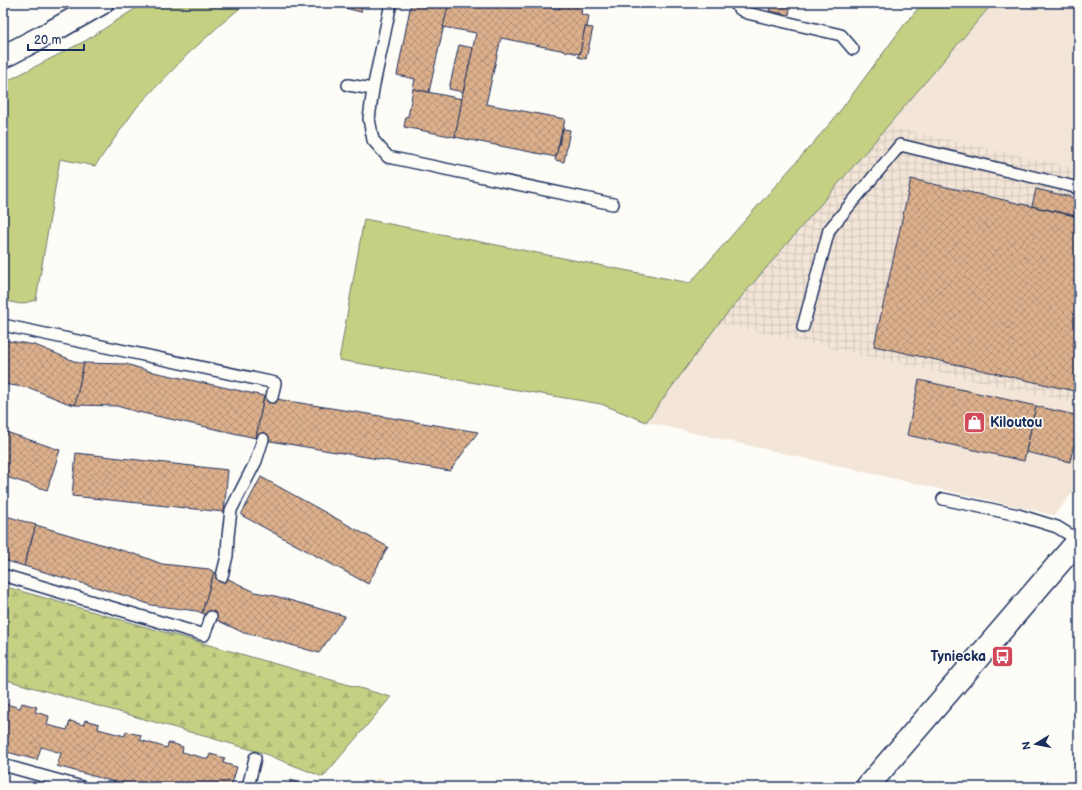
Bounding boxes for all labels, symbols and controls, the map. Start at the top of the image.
scale bar [28,26,84,52]
text: 20 m [34,33,61,48]
shop icon: Kiloutou [961,409,987,435]
place label: Kiloutou [990,414,1042,431]
bus stop icon: Tyniecka [989,643,1015,669]
place label: Tyniecka [931,648,986,665]
north arrow [1016,724,1056,764]
text: N [1020,740,1034,751]

